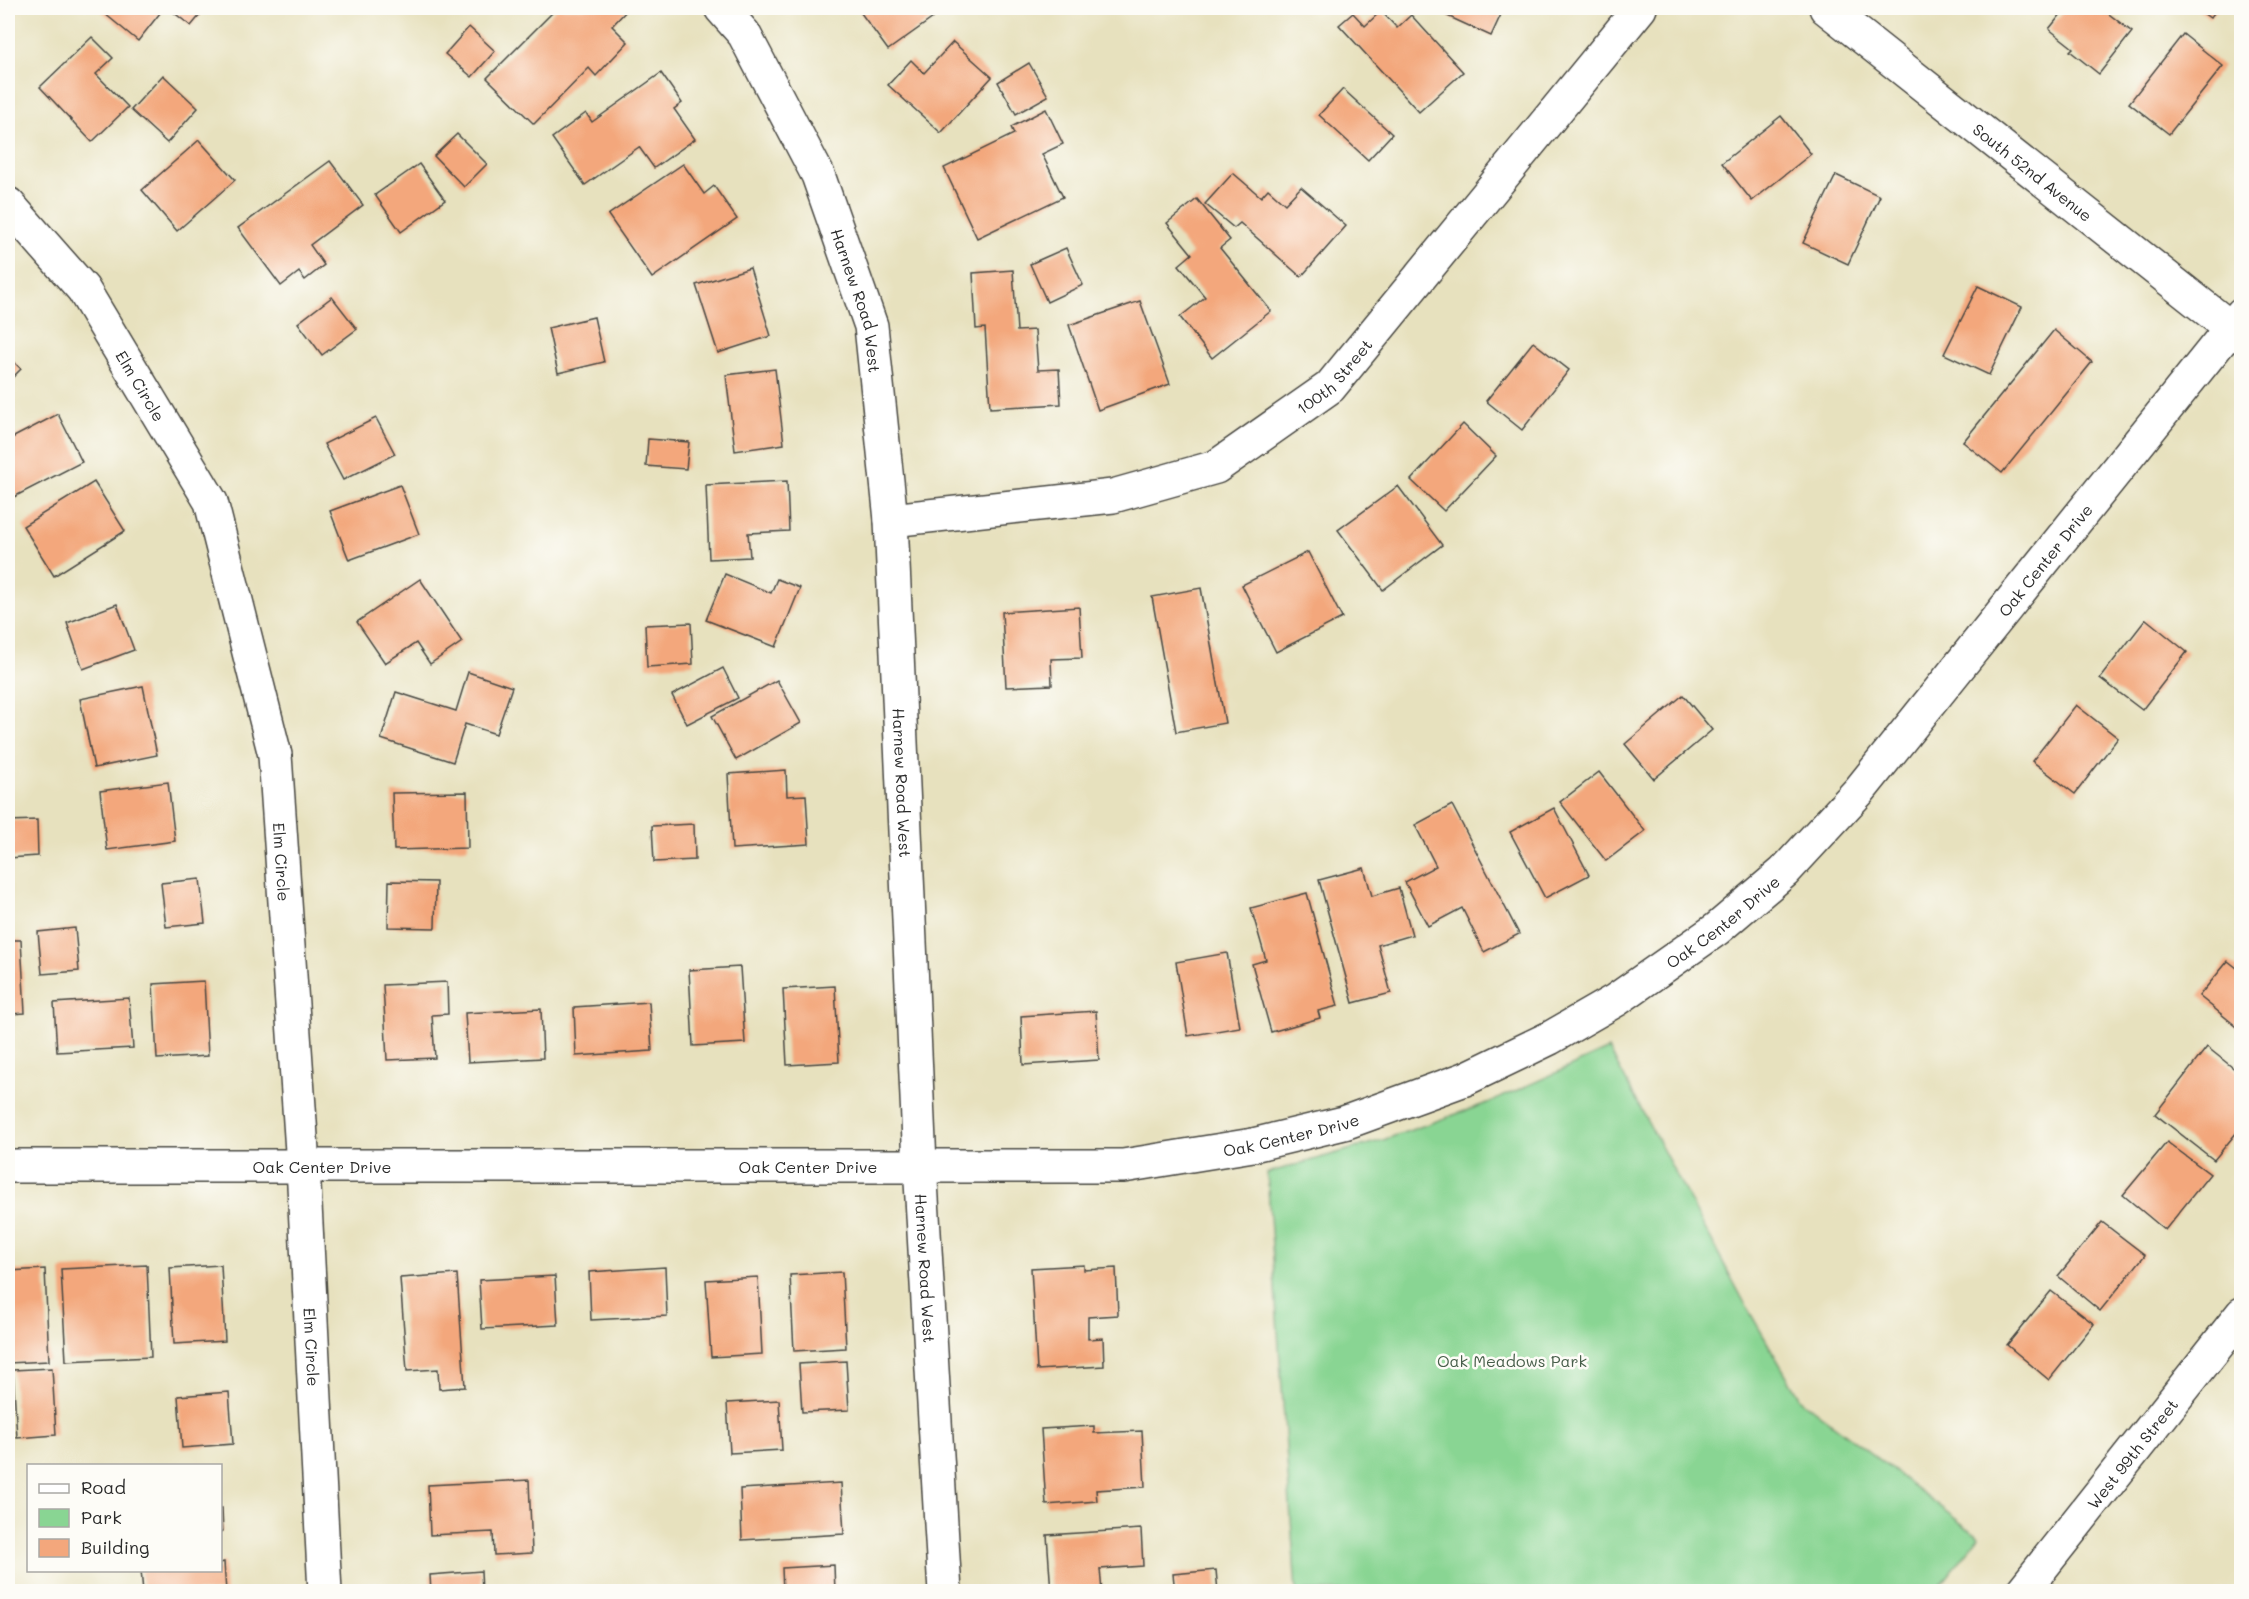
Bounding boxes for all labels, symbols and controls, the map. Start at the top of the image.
street label: South 52nd Avenue [1969,118,2097,225]
street label: Harnew Road West [827,226,886,374]
street label: 100th Street [1292,334,1376,418]
street label: Elm Circle [112,346,170,425]
street label: Oak Center Drive [1993,499,2096,620]
street label: Harnew Road West [889,708,917,858]
street label: Elm Circle [269,822,295,902]
street label: Oak Center Drive [1661,870,1784,972]
street label: Oak Center Drive [1222,1108,1362,1160]
street label: Oak Center Drive [253,1156,391,1177]
street label: Oak Center Drive [739,1156,877,1177]
street label: Harnew Road West [911,1193,941,1343]
street label: Elm Circle [300,1307,325,1387]
park label: Oak Meadows Park [1437,1350,1587,1371]
street label: West 99th Street [2082,1394,2182,1513]
legend [27,1464,222,1572]
text: Road [81,1475,126,1499]
text: Park [81,1505,122,1529]
text: Building [81,1535,149,1559]

